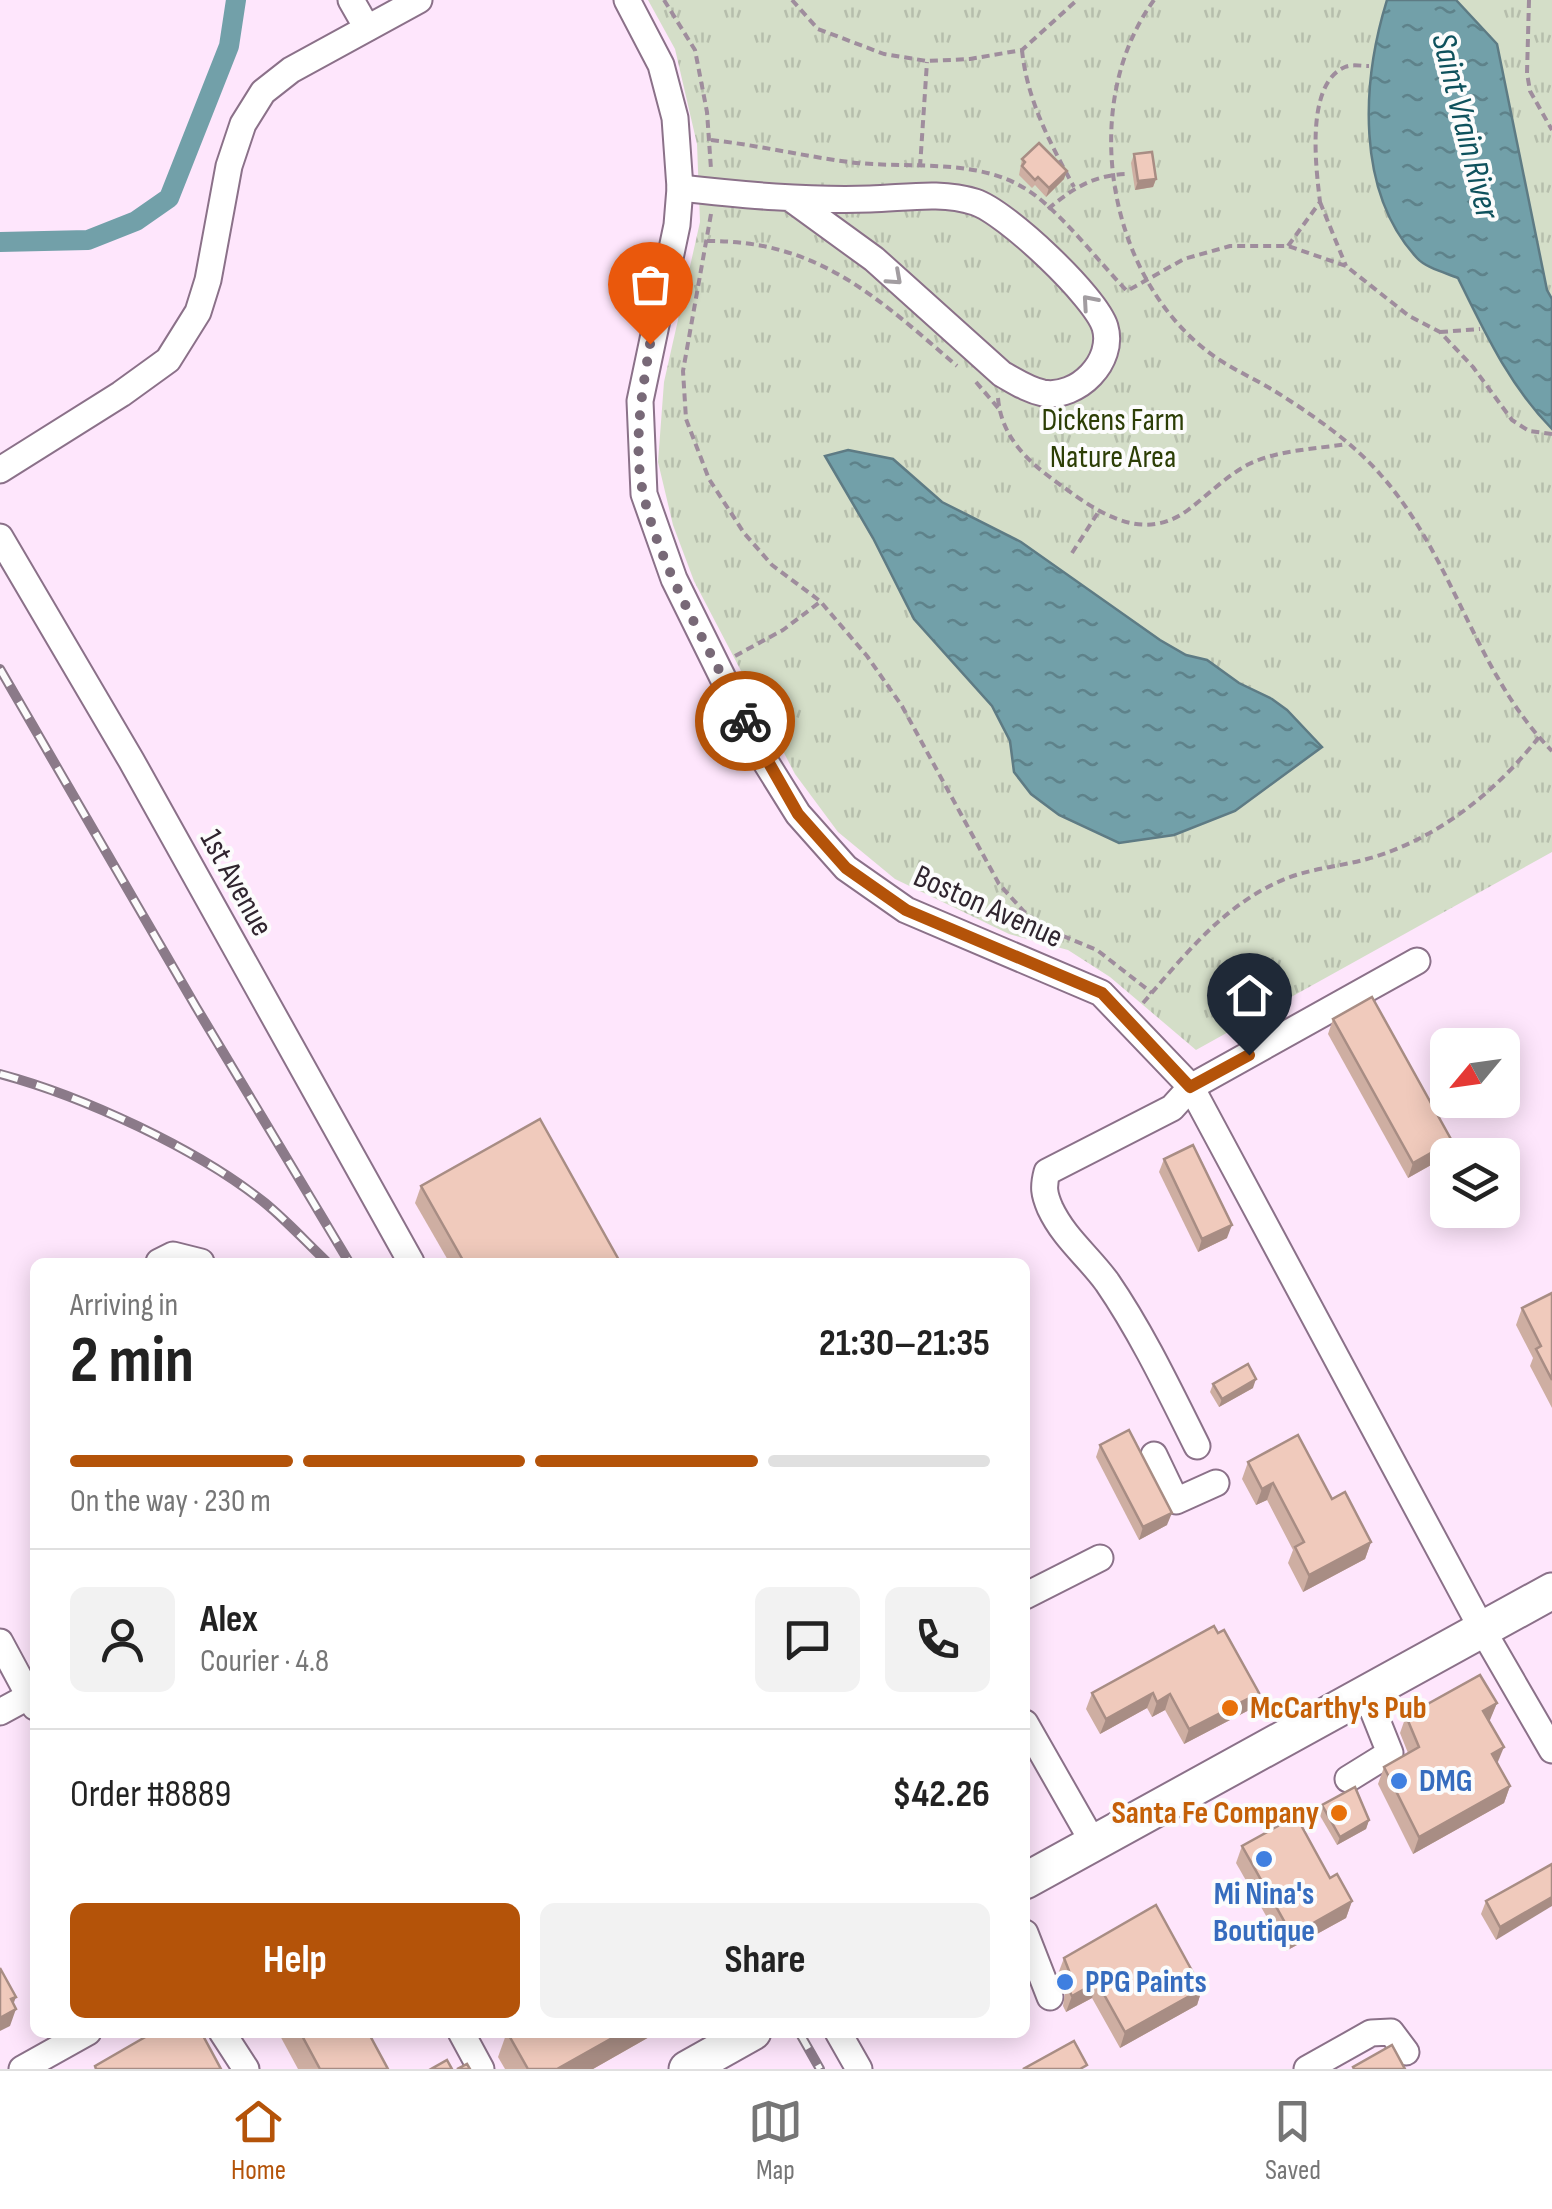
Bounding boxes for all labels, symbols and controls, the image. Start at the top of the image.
water label: Saint Vrain River [1421,29,1509,224]
pin [608,242,693,345]
icon: bag [623,257,678,312]
one-way arrow [884,266,902,284]
one-way arrow [1082,296,1100,314]
park label: Dickens Farm Nature Area [1042,401,1184,477]
courier [695,671,795,771]
icon: bike [718,694,773,749]
street label: 1st Avenue [191,823,281,943]
street label: Boston Avenue [908,857,1068,957]
pin [1207,953,1292,1056]
icon: home [1222,968,1277,1023]
north arrow [1430,1028,1520,1118]
map controls [1430,1028,1520,1228]
button: layers [1430,1138,1520,1228]
text: Arriving in [70,1286,178,1325]
text: 21:30–21:35 [819,1321,990,1366]
text: 2 min [70,1323,194,1401]
text: On the way · 230 m [70,1482,271,1521]
button: person [70,1587,175,1692]
button: chat [755,1587,860,1692]
button: phone [885,1587,990,1692]
text: Alex [200,1597,258,1642]
text: Courier · 4.8 [200,1642,329,1681]
place label: McCarthy's Pub [1250,1689,1427,1728]
marker: McCarthy's Pub [1219,1697,1241,1719]
place label: DMG [1419,1762,1473,1801]
marker: DMG [1388,1770,1410,1792]
text: Order #8889 [70,1772,231,1817]
text: $42.26 [892,1772,990,1817]
place label: Santa Fe Company [1111,1794,1319,1833]
marker: Santa Fe Company [1328,1802,1350,1824]
marker: Mi Nina's Boutique [1253,1848,1275,1870]
place label: Mi Nina's Boutique [1213,1875,1315,1951]
button: Help [70,1903,520,2018]
button: Share [540,1903,990,2018]
place label: PPG Paints [1085,1963,1207,2002]
marker: PPG Paints [1054,1971,1076,1993]
tab: Home [231,2094,286,2187]
tab: Map [748,2094,803,2187]
tab: Saved [1265,2094,1321,2187]

